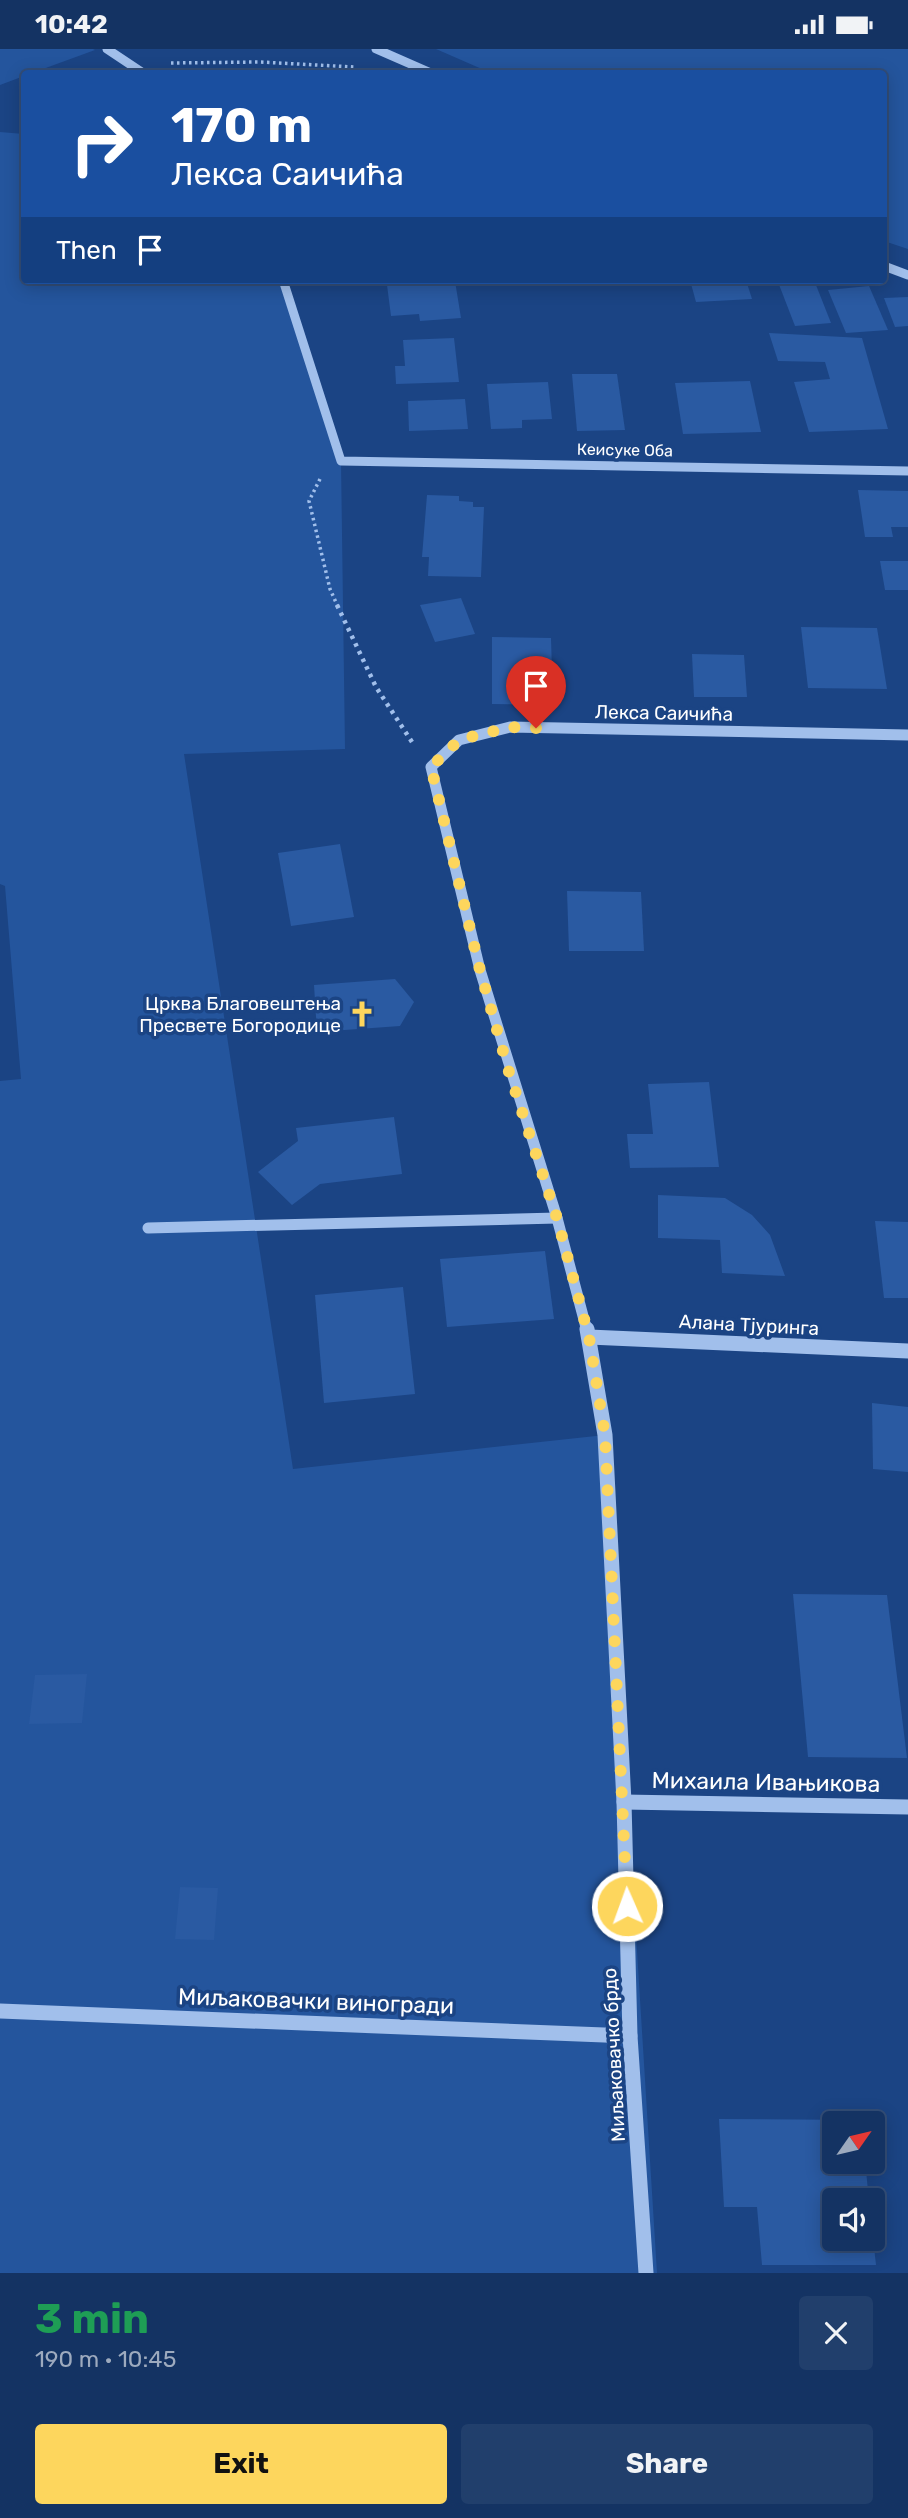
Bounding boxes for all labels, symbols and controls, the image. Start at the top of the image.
text: 10:42 [35,9,108,40]
text: 170 m [171,96,312,154]
icon: right [56,98,147,189]
text: Лекса Саичића [171,155,404,193]
icon: arrive [131,231,169,269]
text: Then [56,235,117,266]
street label: Кеисуке Оба [577,440,673,460]
pin [506,656,566,728]
icon: arrive [517,667,555,705]
street label: Лекса Саичића [595,700,733,726]
place label: Црква Благовештења Пресвете Богородице [139,992,341,1037]
church icon: Црква Благовештења Пресвете Богородице [347,999,377,1029]
street label: Алана Тјуринга [678,1310,820,1340]
street label: Михаила Ивањикова [652,1766,880,1798]
position arrow [590,1869,664,1943]
street label: Миљаковачко брдо [598,1967,630,2143]
street label: Миљаковачки виногради [177,1982,455,2020]
north arrow [822,2111,886,2173]
map controls [822,2111,885,2251]
button: sound [822,2188,885,2251]
text: 3 min [35,2294,149,2344]
button: close [799,2296,873,2370]
text: 190 m · 10:45 [35,2345,176,2373]
button: Exit [35,2424,447,2504]
button: Share [461,2424,873,2504]

